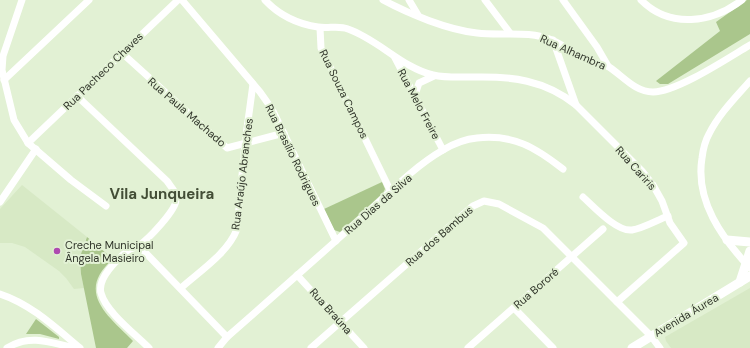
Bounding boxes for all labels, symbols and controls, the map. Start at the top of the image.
street label: Rua Pacheco Chaves [60,29,146,113]
street label: Rua Alhambra [538,31,608,73]
street label: Rua Souza Campos [316,47,372,141]
street label: Rua Melo Freire [395,66,443,142]
street label: Rua Paula Machado [145,74,229,150]
street label: Rua Brasílio Rodrigues [262,102,324,208]
street label: Rua Araújo Abranches [228,117,256,231]
street label: Rua Cariris [613,143,659,193]
street label: Rua Dias da Silva [341,171,415,237]
district label: Vila Junqueira [110,184,214,204]
street label: Rua dos Bambus [402,203,476,269]
place label: Creche Municipal Ângela Masieiro [65,238,154,265]
marker: Creche Municipal Ângela Masieiro [52,246,62,256]
street label: Rua Bororé [510,265,562,311]
street label: Rua Braúna [307,285,355,337]
street label: Avenida Áurea [651,290,721,340]

